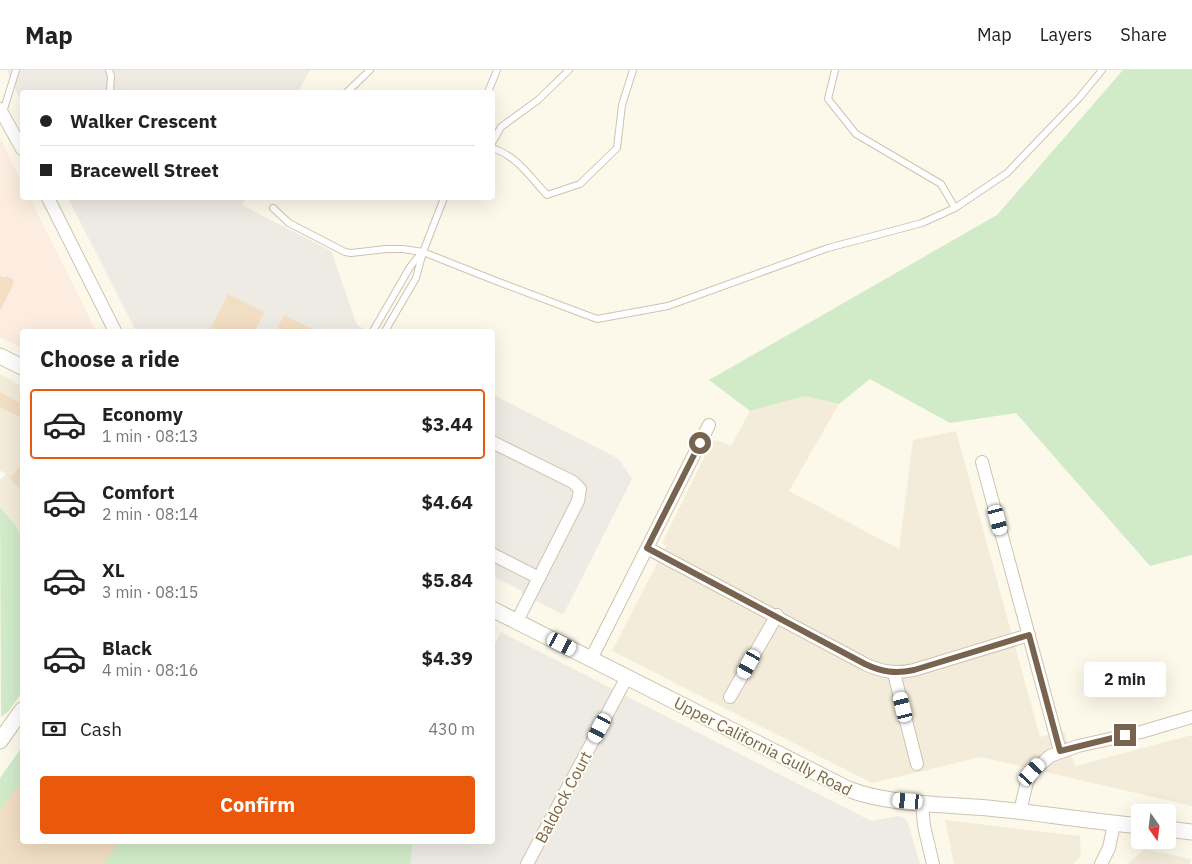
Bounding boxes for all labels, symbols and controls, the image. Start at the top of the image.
text: Map [25,19,73,51]
text: Map [977,23,1012,46]
text: Layers [1040,23,1092,46]
text: Share [1120,23,1167,46]
text: Walker Crescent [70,109,217,133]
text: Bracewell Street [70,158,219,182]
text: Choose a ride [40,344,180,373]
icon: car [42,402,87,447]
text: Economy [102,402,183,426]
text: $3.44 [421,412,473,436]
text: 1 min · 08:13 [102,426,198,446]
route start [689,432,711,454]
icon: car [42,480,87,525]
text: Comfort [102,480,175,504]
text: $4.64 [421,490,473,514]
text: 2 min · 08:14 [102,504,198,524]
car [986,504,1009,536]
icon: car [42,558,87,603]
text: XL [102,558,125,582]
text: $5.84 [421,568,473,592]
text: 3 min · 08:15 [102,582,198,602]
car [545,631,578,657]
icon: car [42,636,87,681]
text: Black [102,636,152,660]
text: $4.39 [421,646,473,670]
car [735,647,762,681]
text: 4 min · 08:16 [102,660,198,680]
callout: 2 min [1084,662,1166,698]
text: 2 min [1104,669,1146,689]
car [892,691,913,723]
street label: Upper California Gully Road [671,692,855,800]
car [586,711,613,745]
icon: cash [40,715,68,743]
text: Cash [80,717,122,741]
text: 430 m [428,719,475,739]
route end [1114,724,1136,746]
street label: Baldock Court [530,748,596,846]
car [1016,756,1047,788]
button: Confirm [40,776,475,834]
car [892,792,923,810]
north arrow [1131,804,1176,849]
map controls [1131,804,1176,849]

